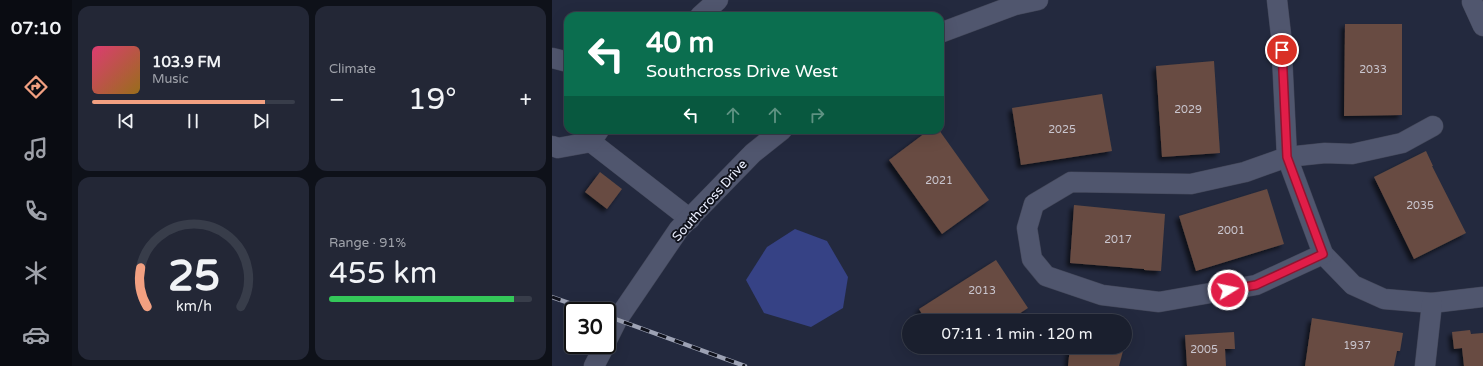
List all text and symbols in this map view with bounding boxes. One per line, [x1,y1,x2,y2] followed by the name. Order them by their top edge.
[11,17,61,39] text: 07:10
[646,26,714,60] text: 40 m
[580,28,632,80] icon: left
[1265,33,1299,67] pin
[1271,39,1293,61] icon: arrive
[152,53,221,71] text: 103.9 FM
[646,60,838,82] text: Southcross Drive West
[329,61,376,77] text: Climate
[1359,63,1387,76] house number: 2033
[152,71,189,87] text: Music
[22,73,50,101] icon: directions
[408,81,457,118] text: 19°
[329,87,345,113] text: −
[520,87,532,113] text: +
[1174,103,1202,116] house number: 2029
[680,104,702,126] icon: left
[722,104,744,126] icon: ahead
[764,104,786,126] icon: ahead
[806,104,828,126] icon: right
[115,110,137,132] icon: previous
[182,110,204,132] icon: pause
[250,110,272,132] icon: next
[1048,123,1076,136] house number: 2025
[22,135,50,163] icon: music
[669,157,751,245] street label: Southcross Drive
[925,174,953,187] house number: 2021
[22,197,50,225] icon: phone
[1406,199,1434,212] house number: 2035
[1217,224,1245,237] house number: 2001
[1104,233,1132,246] house number: 2017
[329,235,406,251] text: Range · 91%
[167,251,220,301] text: 25
[329,255,437,292] text: 455 km
[22,259,50,287] icon: climate
[1207,269,1249,311] position arrow
[968,284,996,297] house number: 2013
[176,297,211,314] text: km/h
[564,302,616,354] speed limit sign: 30
[22,321,50,349] icon: car
[942,325,1092,343] text: 07:11 · 1 min · 120 m
[1343,339,1371,352] house number: 1937
[1190,343,1218,356] house number: 2005

